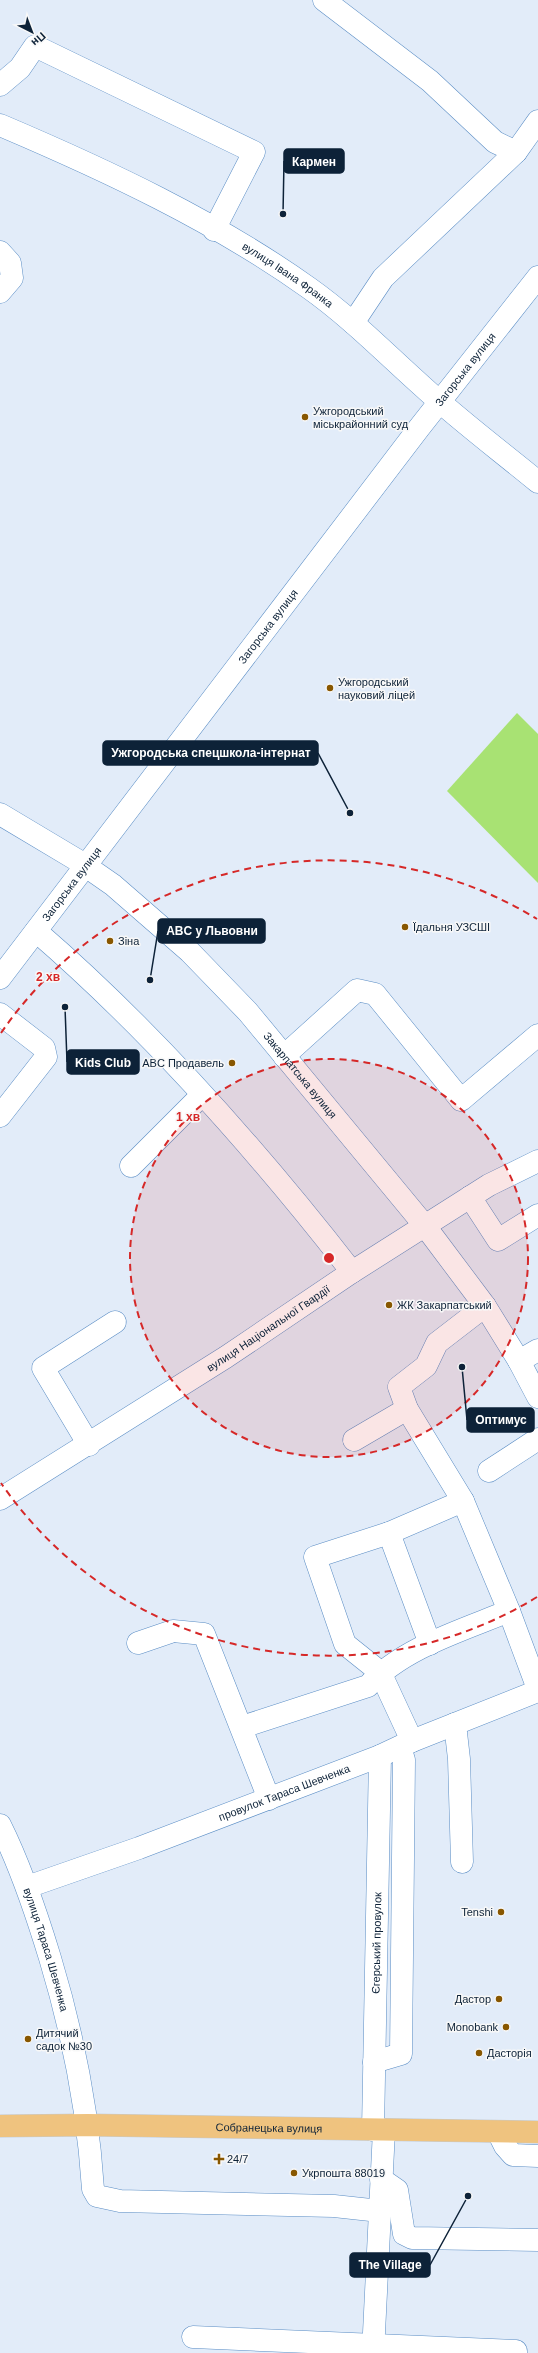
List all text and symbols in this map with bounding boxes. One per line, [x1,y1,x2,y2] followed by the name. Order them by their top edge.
[12,12,52,52] north arrow
[29,30,48,49] text: Пн
[284,149,344,173] callout: Кармен
[292,155,336,169] text: Кармен
[240,240,336,310] street label: вулиця Івана Франка
[433,330,498,408] street label: Загорська вулиця
[313,405,409,430] place label: Ужгородський міськрайонний суд
[300,412,310,422] marker: Ужгородський міськрайонний суд
[236,587,300,666] street label: Загорська вулиця
[338,676,415,701] place label: Ужгородський науковий ліцей
[325,683,335,693] marker: Ужгородський науковий ліцей
[103,741,318,765] callout: Ужгородська спецшкола-інтернат
[111,746,311,760] text: Ужгородська спецшкола-інтернат
[39,845,104,924] street label: Загорська вулиця
[158,919,265,943] callout: ABC у Львовни
[413,921,490,933] place label: Їдальня УЗСШІ
[400,922,410,932] marker: Їдальня УЗСШІ
[166,924,258,938] text: ABC у Львовни
[118,935,140,947] place label: Зіна
[105,936,115,946] marker: Зіна
[36,970,60,984] text: 2 хв
[261,1030,339,1121] street label: Закарпатська вулиця
[67,1050,139,1074] callout: Kids Club
[75,1056,131,1070] text: Kids Club
[142,1057,224,1069] place label: ABC Продавель
[227,1058,237,1068] marker: ABC Продавель
[176,1110,200,1124] text: 1 хв
[322,1251,336,1265] centre of rings
[204,1283,332,1374] street label: вулиця Національної Гвардії
[397,1299,492,1311] place label: ЖК Закарпатський
[384,1300,394,1310] marker: ЖК Закарпатський
[467,1408,534,1432] callout: Оптимус
[475,1413,527,1427] text: Оптимус
[217,1762,352,1823] street label: провулок Тараса Шевченка
[21,1886,71,2013] street label: вулиця Тараса Шевченка
[370,1892,383,1994] street label: Єгерський провулок
[461,1906,493,1918] place label: Tenshi
[496,1907,506,1917] marker: Tenshi
[455,1993,491,2005] place label: Дастор
[494,1994,504,2004] marker: Дастор
[447,2021,498,2033] place label: Monobank
[501,2022,511,2032] marker: Monobank
[36,2027,92,2052] place label: Дитячий садок №30
[23,2034,33,2044] marker: Дитячий садок №30
[487,2047,532,2059] place label: Дасторія
[474,2048,484,2058] marker: Дасторія
[215,2121,323,2135] street label: Собранецька вулиця
[227,2153,248,2165] place label: 24/7
[214,2154,224,2164] marker: 24/7
[302,2167,385,2179] place label: Укрпошта 88019
[289,2168,299,2178] marker: Укрпошта 88019
[350,2253,430,2277] callout: The Village
[358,2258,422,2272] text: The Village

